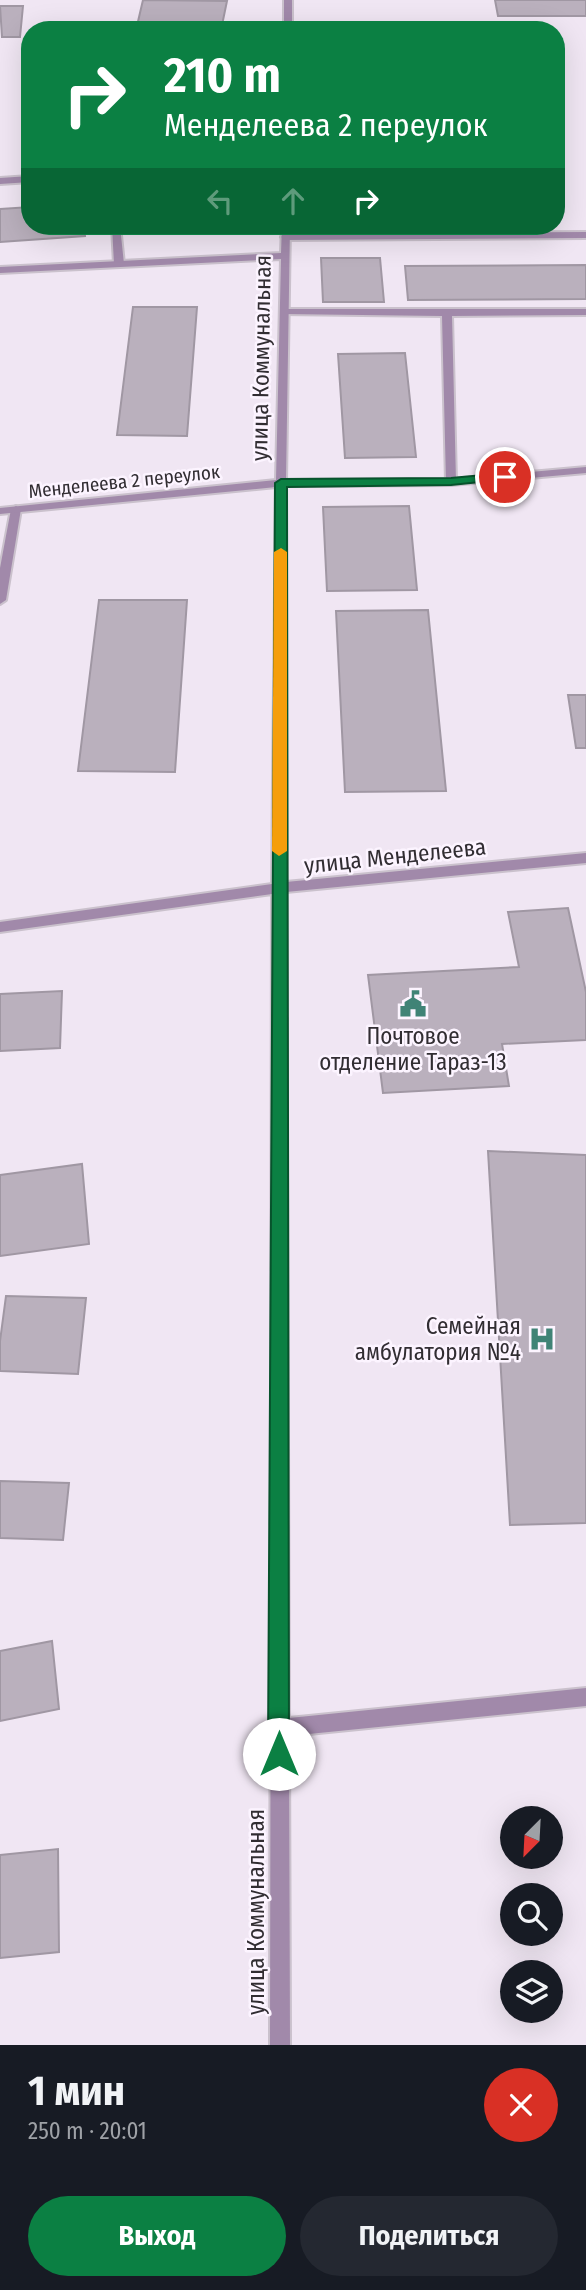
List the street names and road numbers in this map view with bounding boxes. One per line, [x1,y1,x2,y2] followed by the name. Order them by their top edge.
[245,255,277,461] street label: улица Коммунальная
[27,460,221,503] street label: Менделеева 2 переулок
[303,833,487,879] street label: улица Менделеева
[242,1809,270,2015] street label: улица Коммунальная

